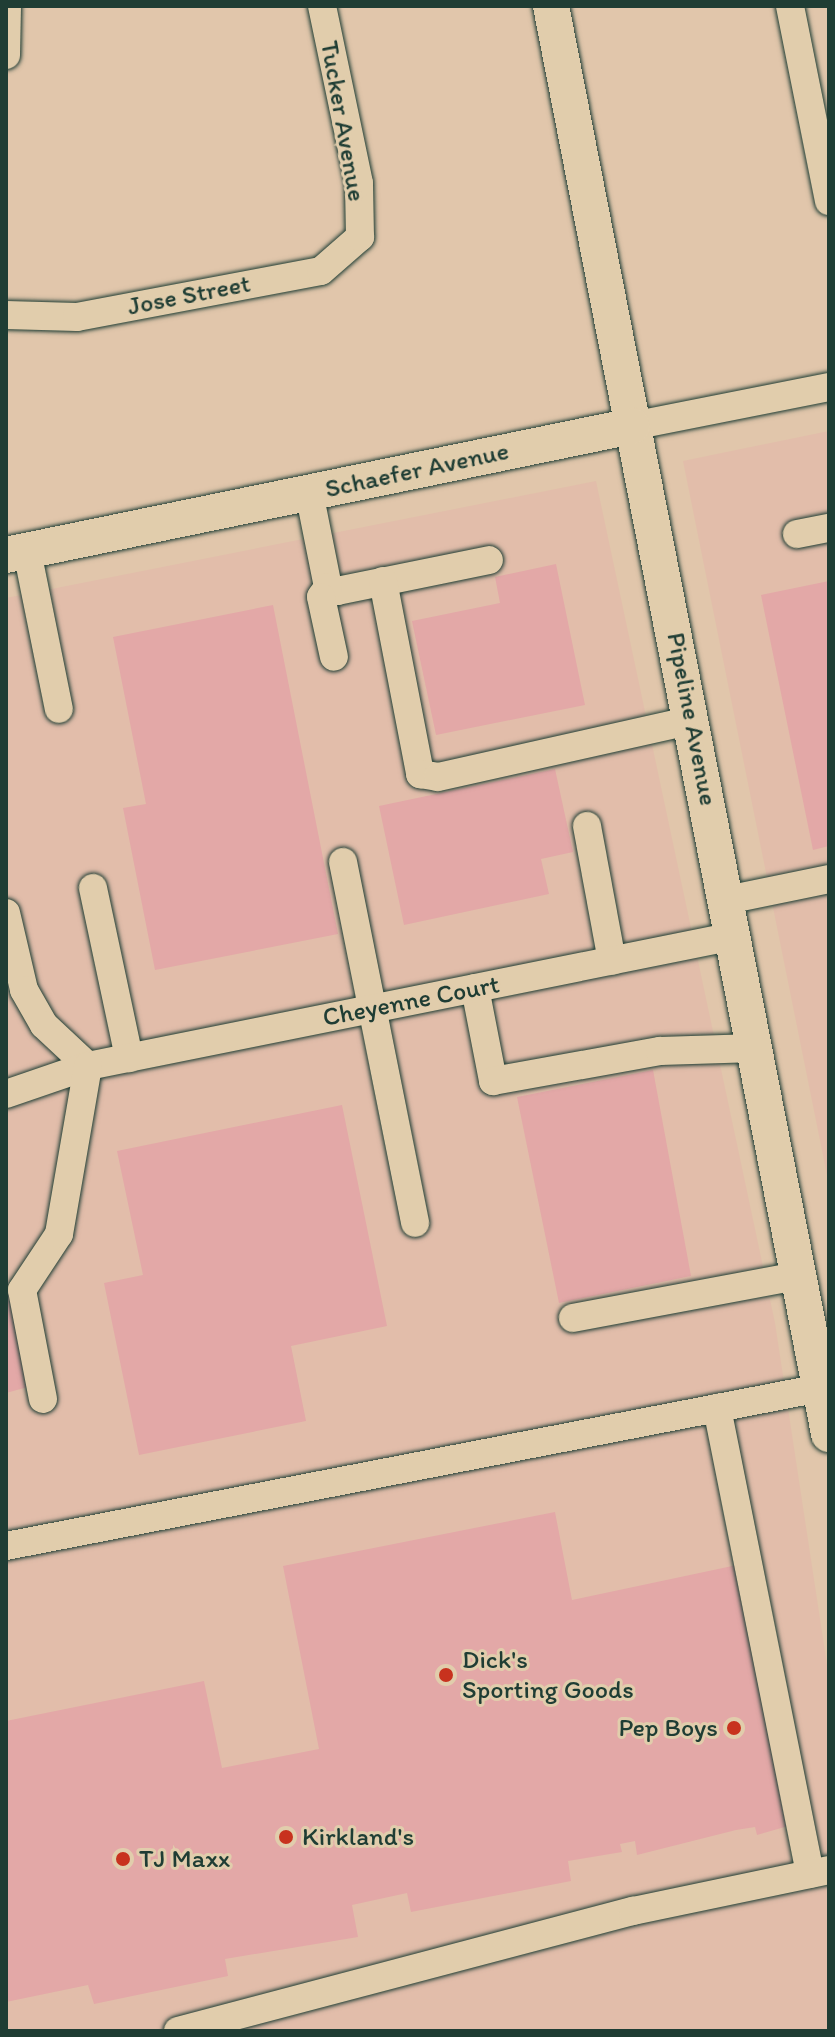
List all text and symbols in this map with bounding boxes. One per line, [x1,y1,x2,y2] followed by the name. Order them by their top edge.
[314,38,372,204] street label: Tucker Avenue
[125,268,253,322] street label: Jose Street
[323,435,511,505] street label: Schaefer Avenue
[660,630,724,808] street label: Pipeline Avenue
[320,969,502,1033] street label: Cheyenne Court
[462,1644,634,1706] place label: Dick's Sporting Goods
[437,1666,455,1684] marker: Dick's Sporting Goods
[618,1712,718,1744] place label: Pep Boys
[725,1719,743,1737] marker: Pep Boys
[302,1821,414,1853] place label: Kirkland's
[277,1828,295,1846] marker: Kirkland's
[139,1843,231,1875] place label: TJ Maxx
[114,1850,132,1868] marker: TJ Maxx

